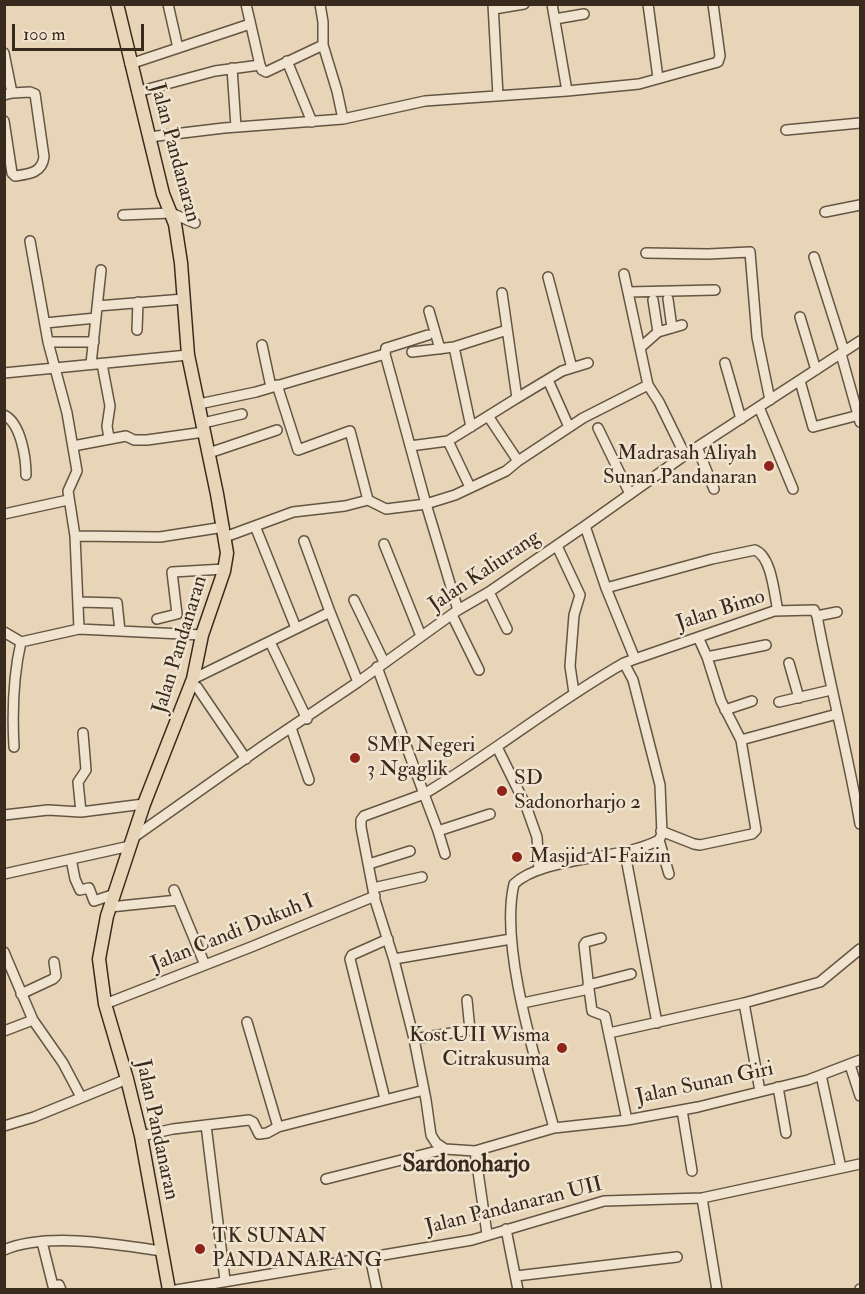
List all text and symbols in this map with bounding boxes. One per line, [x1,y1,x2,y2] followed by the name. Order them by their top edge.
[15,12,147,50] scale bar
[23,23,66,46] text: 100 m
[143,81,205,225] street label: Jalan Pandanaran
[603,441,757,491] place label: Madrasah Aliyah Sunan Pandanaran
[762,459,776,473] marker: Madrasah Aliyah Sunan Pandanaran
[425,526,545,618] street label: Jalan Kaliurang
[148,573,214,717] street label: Jalan Pandanaran
[674,585,768,637] street label: Jalan Bimo
[367,733,475,783] place label: SMP Negeri 3 Ngaglik
[348,751,362,765] marker: SMP Negeri 3 Ngaglik
[514,766,641,816] place label: SD Sadonorharjo 2
[495,784,509,798] marker: SD Sadonorharjo 2
[529,844,671,870] place label: Masjid Al-Faizin
[510,850,524,864] marker: Masjid Al-Faizin
[148,890,318,978] street label: Jalan Candi Dukuh I
[409,1023,550,1073] place label: Kost UII Wisma Citrakusuma
[555,1041,569,1055] marker: Kost UII Wisma Citrakusuma
[634,1057,776,1111] street label: Jalan Sunan Giri
[129,1058,183,1202] street label: Jalan Pandanaran
[402,1152,530,1180] district label: Sardonoharjo
[423,1173,605,1241] street label: Jalan Pandanaran UII
[212,1224,382,1274] place label: TK SUNAN PANDANARANG
[193,1242,207,1256] marker: TK SUNAN PANDANARANG

